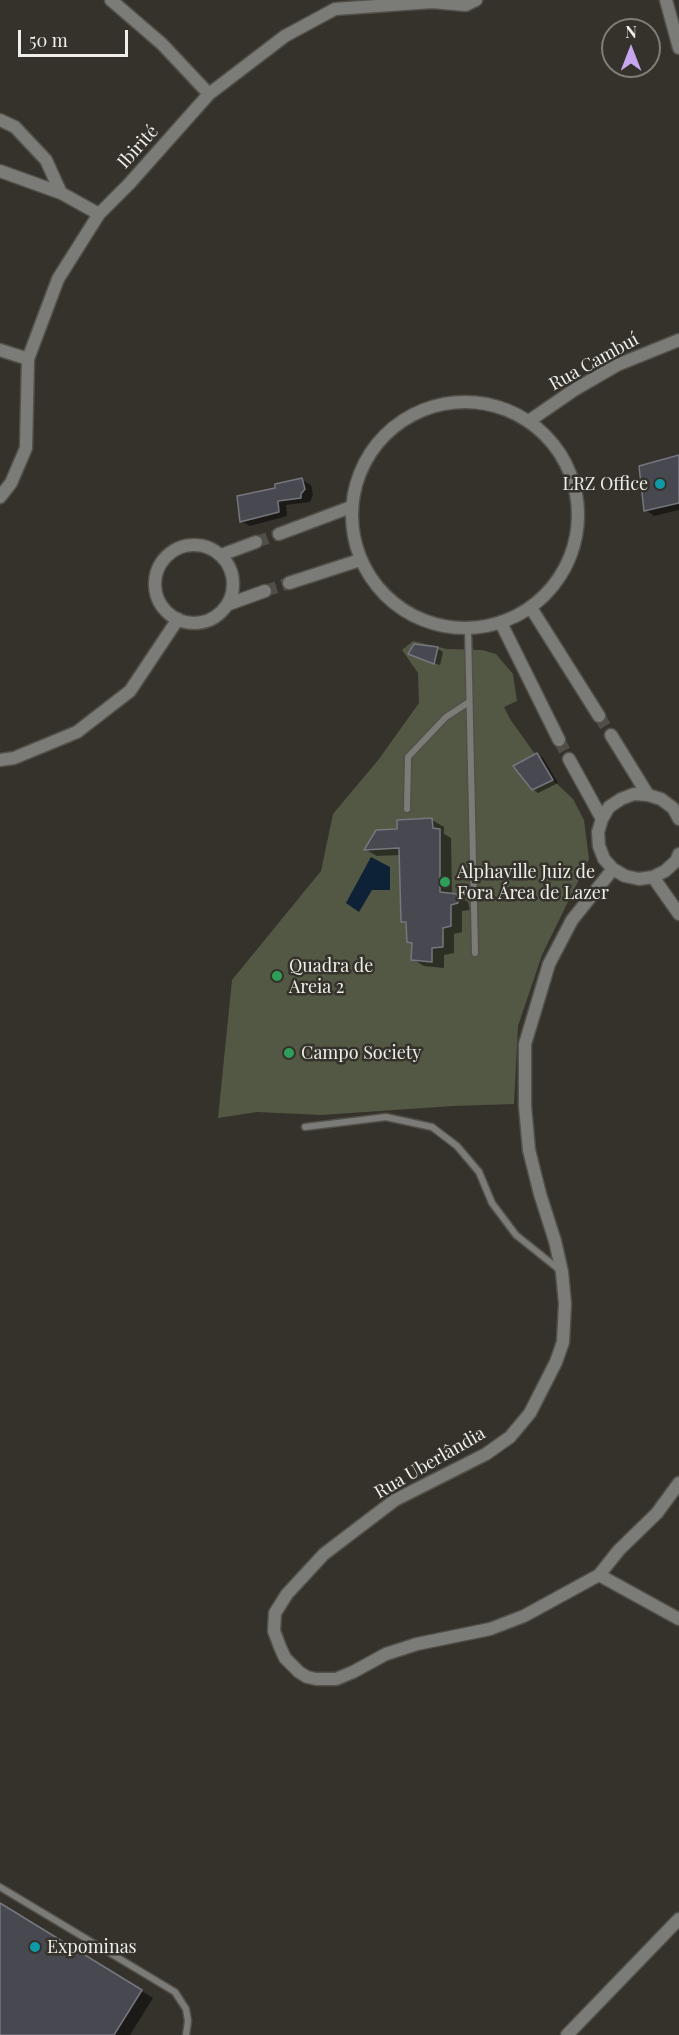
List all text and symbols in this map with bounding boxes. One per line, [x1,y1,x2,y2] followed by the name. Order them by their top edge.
[21,18,130,56] scale bar
[601,18,661,78] north arrow
[625,21,637,42] text: N
[29,28,68,52] text: 50 m
[113,121,163,173] street label: Ibirité
[546,329,642,395] street label: Rua Cambuí
[563,473,648,495] place label: LRZ Office
[653,477,667,491] marker: LRZ Office
[457,861,609,904] place label: Alphaville Juiz de Fora Área de Lazer
[438,875,452,889] marker: Alphaville Juiz de Fora Área de Lazer
[289,955,373,998] place label: Quadra de Areia 2
[270,969,284,983] marker: Quadra de Areia 2
[301,1042,421,1064] place label: Campo Society
[282,1046,296,1060] marker: Campo Society
[371,1423,489,1503] street label: Rua Uberlândia
[47,1936,137,1958] place label: Expominas
[28,1940,42,1954] marker: Expominas

